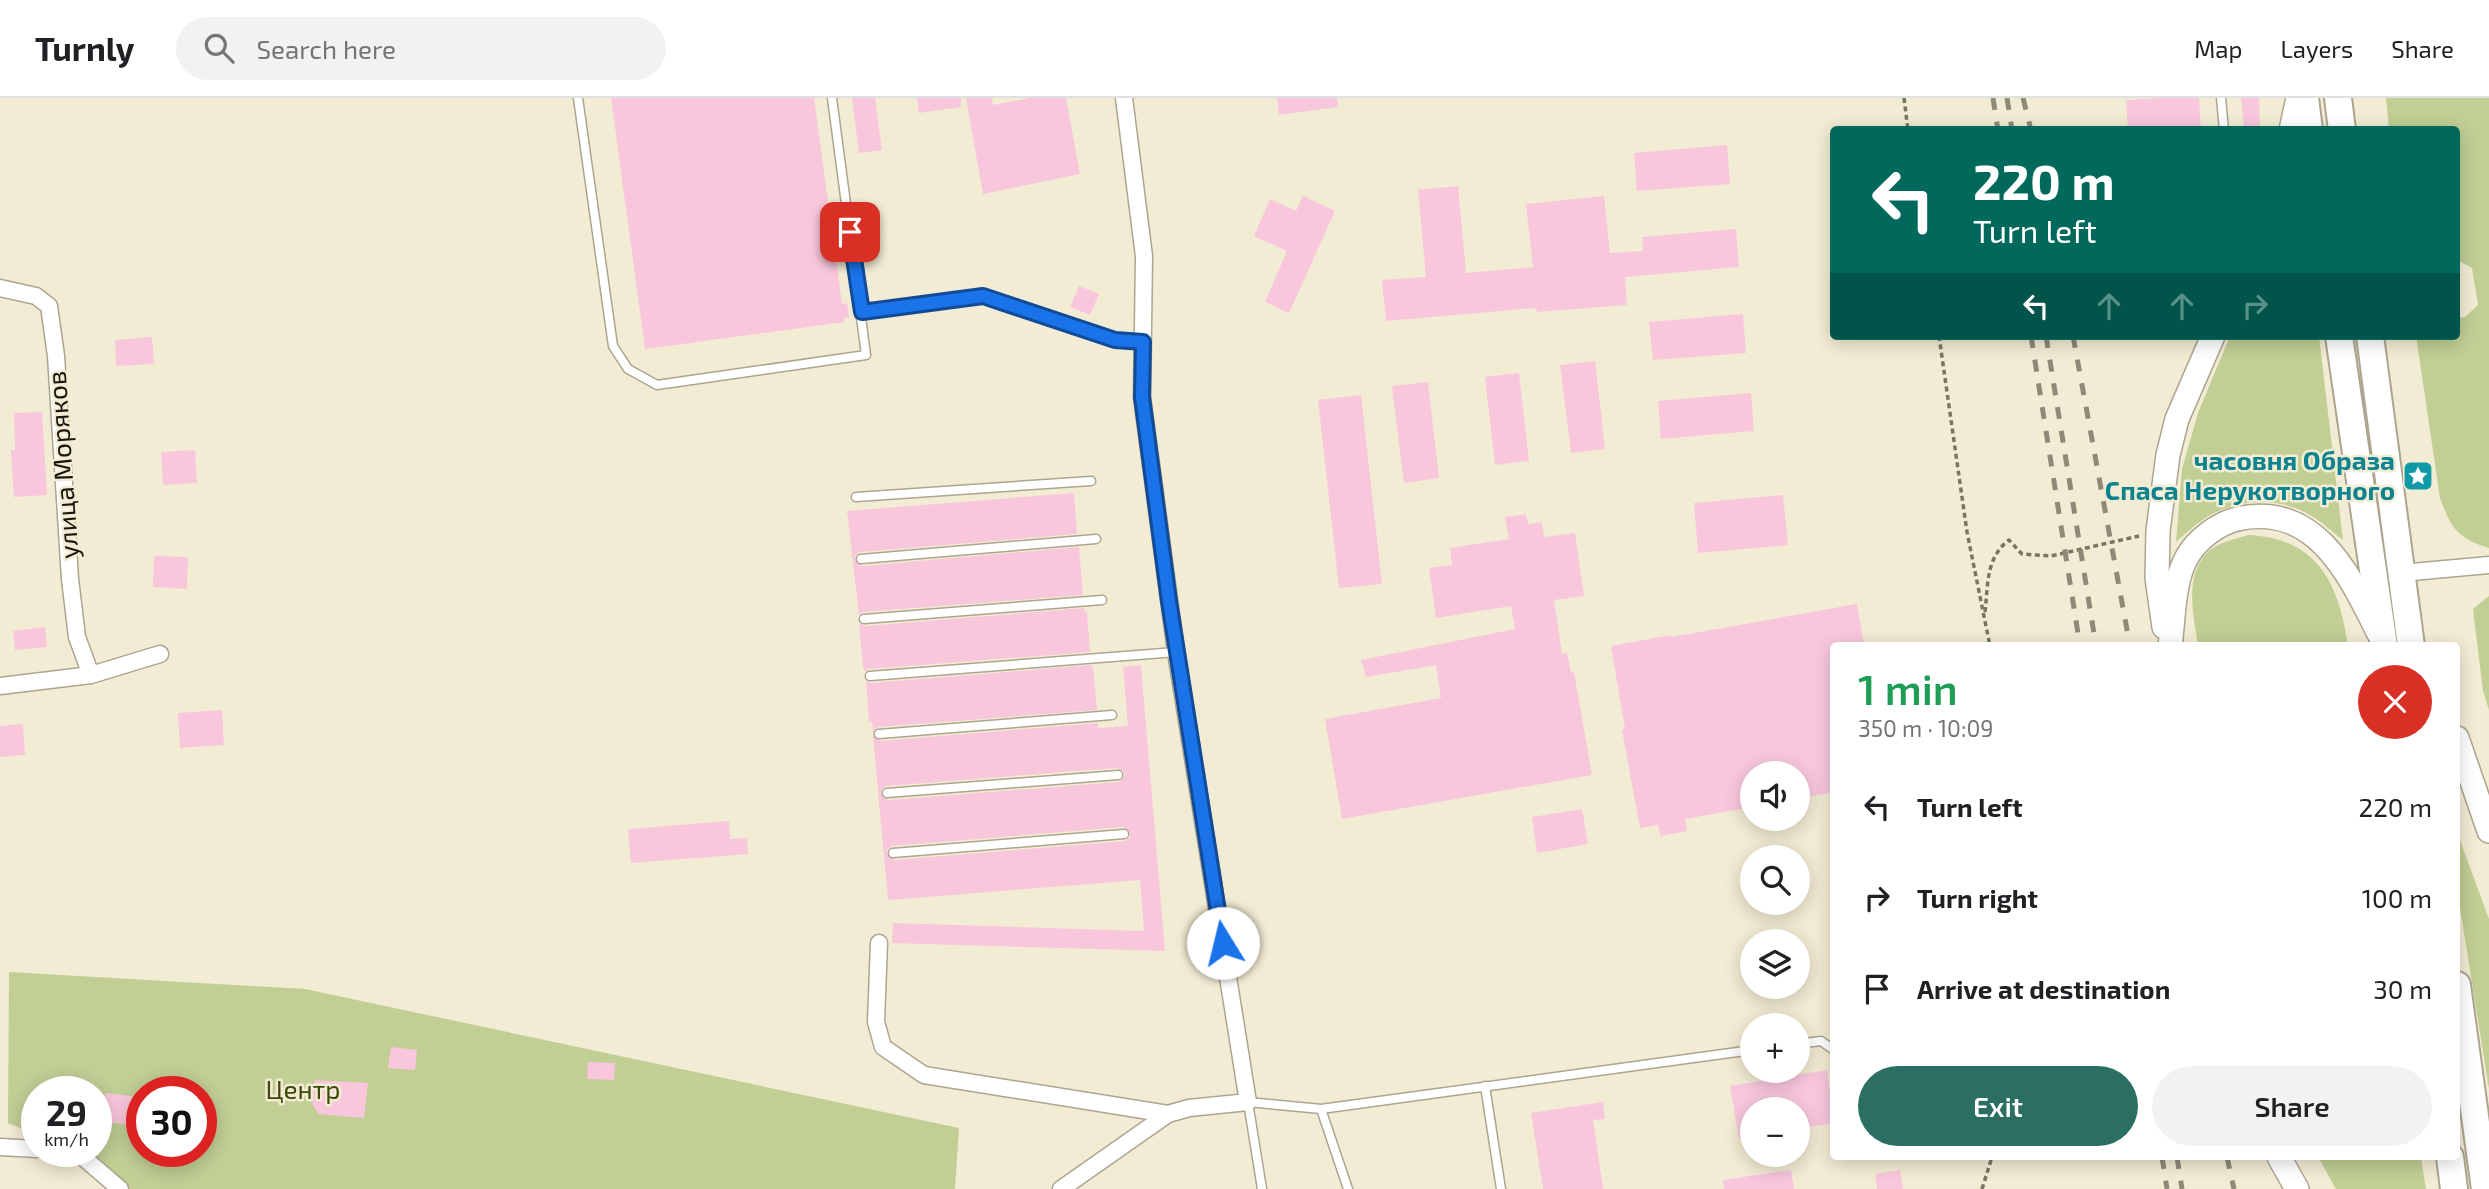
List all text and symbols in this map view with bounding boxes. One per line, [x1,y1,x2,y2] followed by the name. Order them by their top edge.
[176,17,666,80] search box
[35,28,134,68] text: Turnly
[200,29,238,67] icon: search
[256,33,396,64] text: Search here
[2194,34,2242,63] text: Map
[2280,34,2353,63] text: Layers
[2391,34,2454,63] text: Share
[1973,151,2115,210] text: 220 m
[1858,154,1949,245] icon: left
[820,202,880,262] pin
[1973,211,2097,249] text: Turn left
[831,213,869,251] icon: arrive
[2017,287,2055,325] icon: left
[2090,287,2128,325] icon: ahead
[2163,287,2201,325] icon: ahead
[2236,287,2274,325] icon: right
[39,370,85,560] street label: улица Моряков
[2105,444,2395,505] place label: часовня Образа Спаса Нерукотворного
[2401,459,2435,493] place icon: часовня Образа Спаса Нерукотворного
[1858,663,1958,713] text: 1 min
[2358,665,2432,739] button: close
[1858,714,1993,742] text: 350 m · 10:09
[1740,761,1810,1167] map controls
[1740,761,1810,831] button: sound
[1858,788,1896,826] icon: left
[1917,791,2023,822] text: Turn left
[2359,791,2432,822] text: 220 m
[1740,845,1810,915] button: search
[1858,879,1896,917] icon: right
[1917,882,2038,913] text: Turn right
[2362,882,2432,913] text: 100 m
[1186,906,1260,980] position arrow
[1740,929,1810,999] button: layers
[1858,970,1896,1008] icon: arrive
[1917,973,2170,1004] text: Arrive at destination
[2373,973,2432,1004] text: 30 m
[1740,1013,1810,1083] button: +
[1858,1066,2138,1146] button: Exit
[2152,1066,2432,1146] button: Share
[265,1073,341,1104] park label: Центр
[126,1076,217,1167] speed limit sign: 30
[46,1091,87,1133] text: 29
[1740,1097,1810,1167] button: −
[44,1128,89,1150] text: km/h

